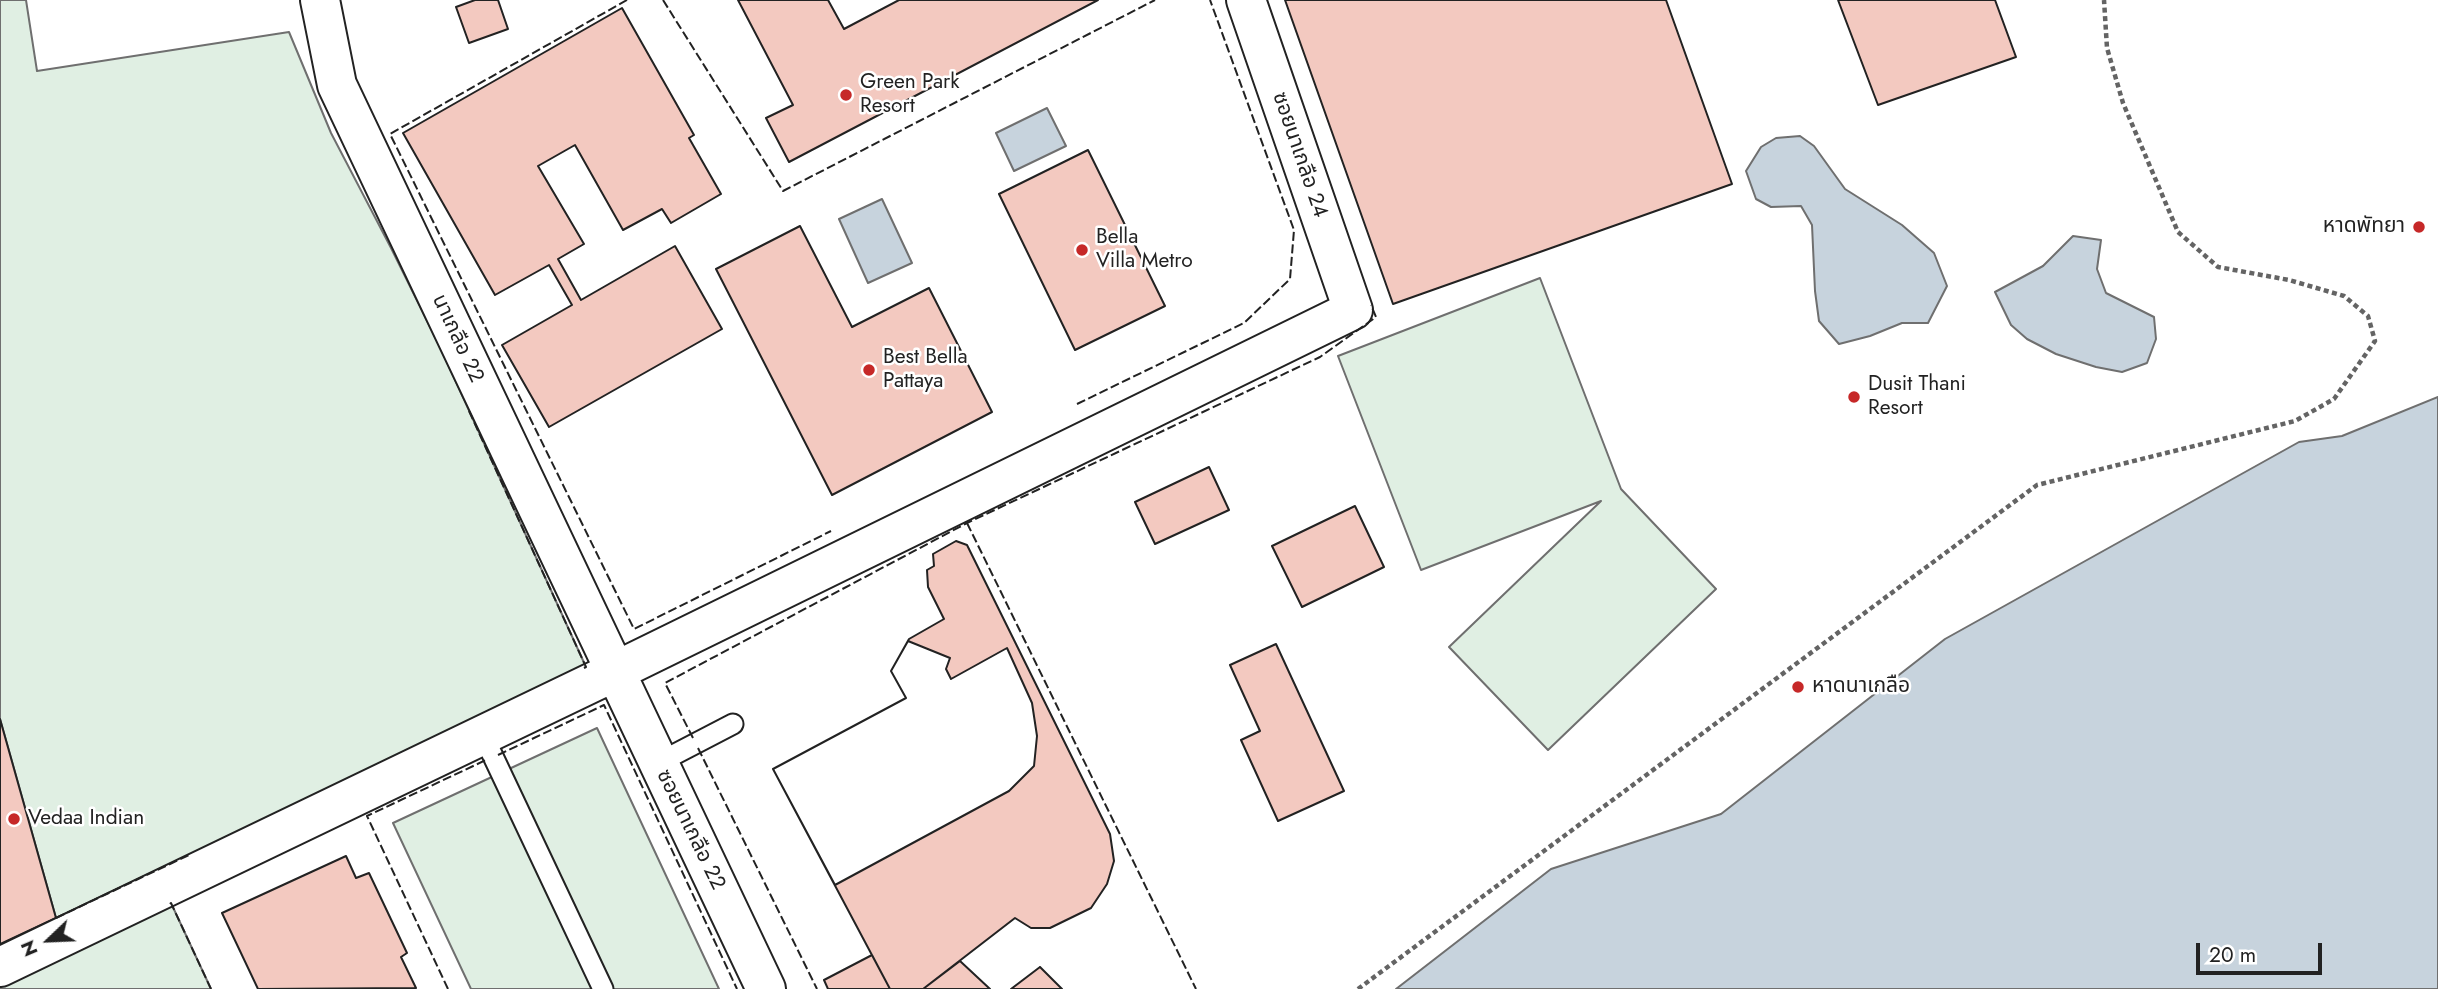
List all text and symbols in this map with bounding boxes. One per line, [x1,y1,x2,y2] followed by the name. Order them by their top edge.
[860,70,960,120] place label: Green Park Resort
[838,87,854,103] marker: Green Park Resort
[1266,89,1332,221] street label: ซอยนาเกลือ 24
[2323,214,2405,240] place label: หาดพัทยา
[2411,219,2427,235] marker: หาดพัทยา
[1096,225,1193,275] place label: Bella Villa Metro
[1074,242,1090,258] marker: Bella Villa Metro
[426,291,488,387] street label: นาเกลือ 22
[883,345,968,395] place label: Best Bella Pattaya
[861,362,877,378] marker: Best Bella Pattaya
[1868,372,1966,422] place label: Dusit Thani Resort
[1846,389,1862,405] marker: Dusit Thani Resort
[1812,674,1910,700] place label: หาดนาเกลือ
[1790,679,1806,695] marker: หาดนาเกลือ
[650,766,730,894] street label: ซอยนาเกลือ 22
[28,806,144,832] place label: Vedaa Indian
[6,811,22,827] marker: Vedaa Indian
[14,905,84,975] north arrow
[2200,930,2326,974] scale bar
[14,936,45,961] text: N
[2209,940,2256,970] text: 20 m

